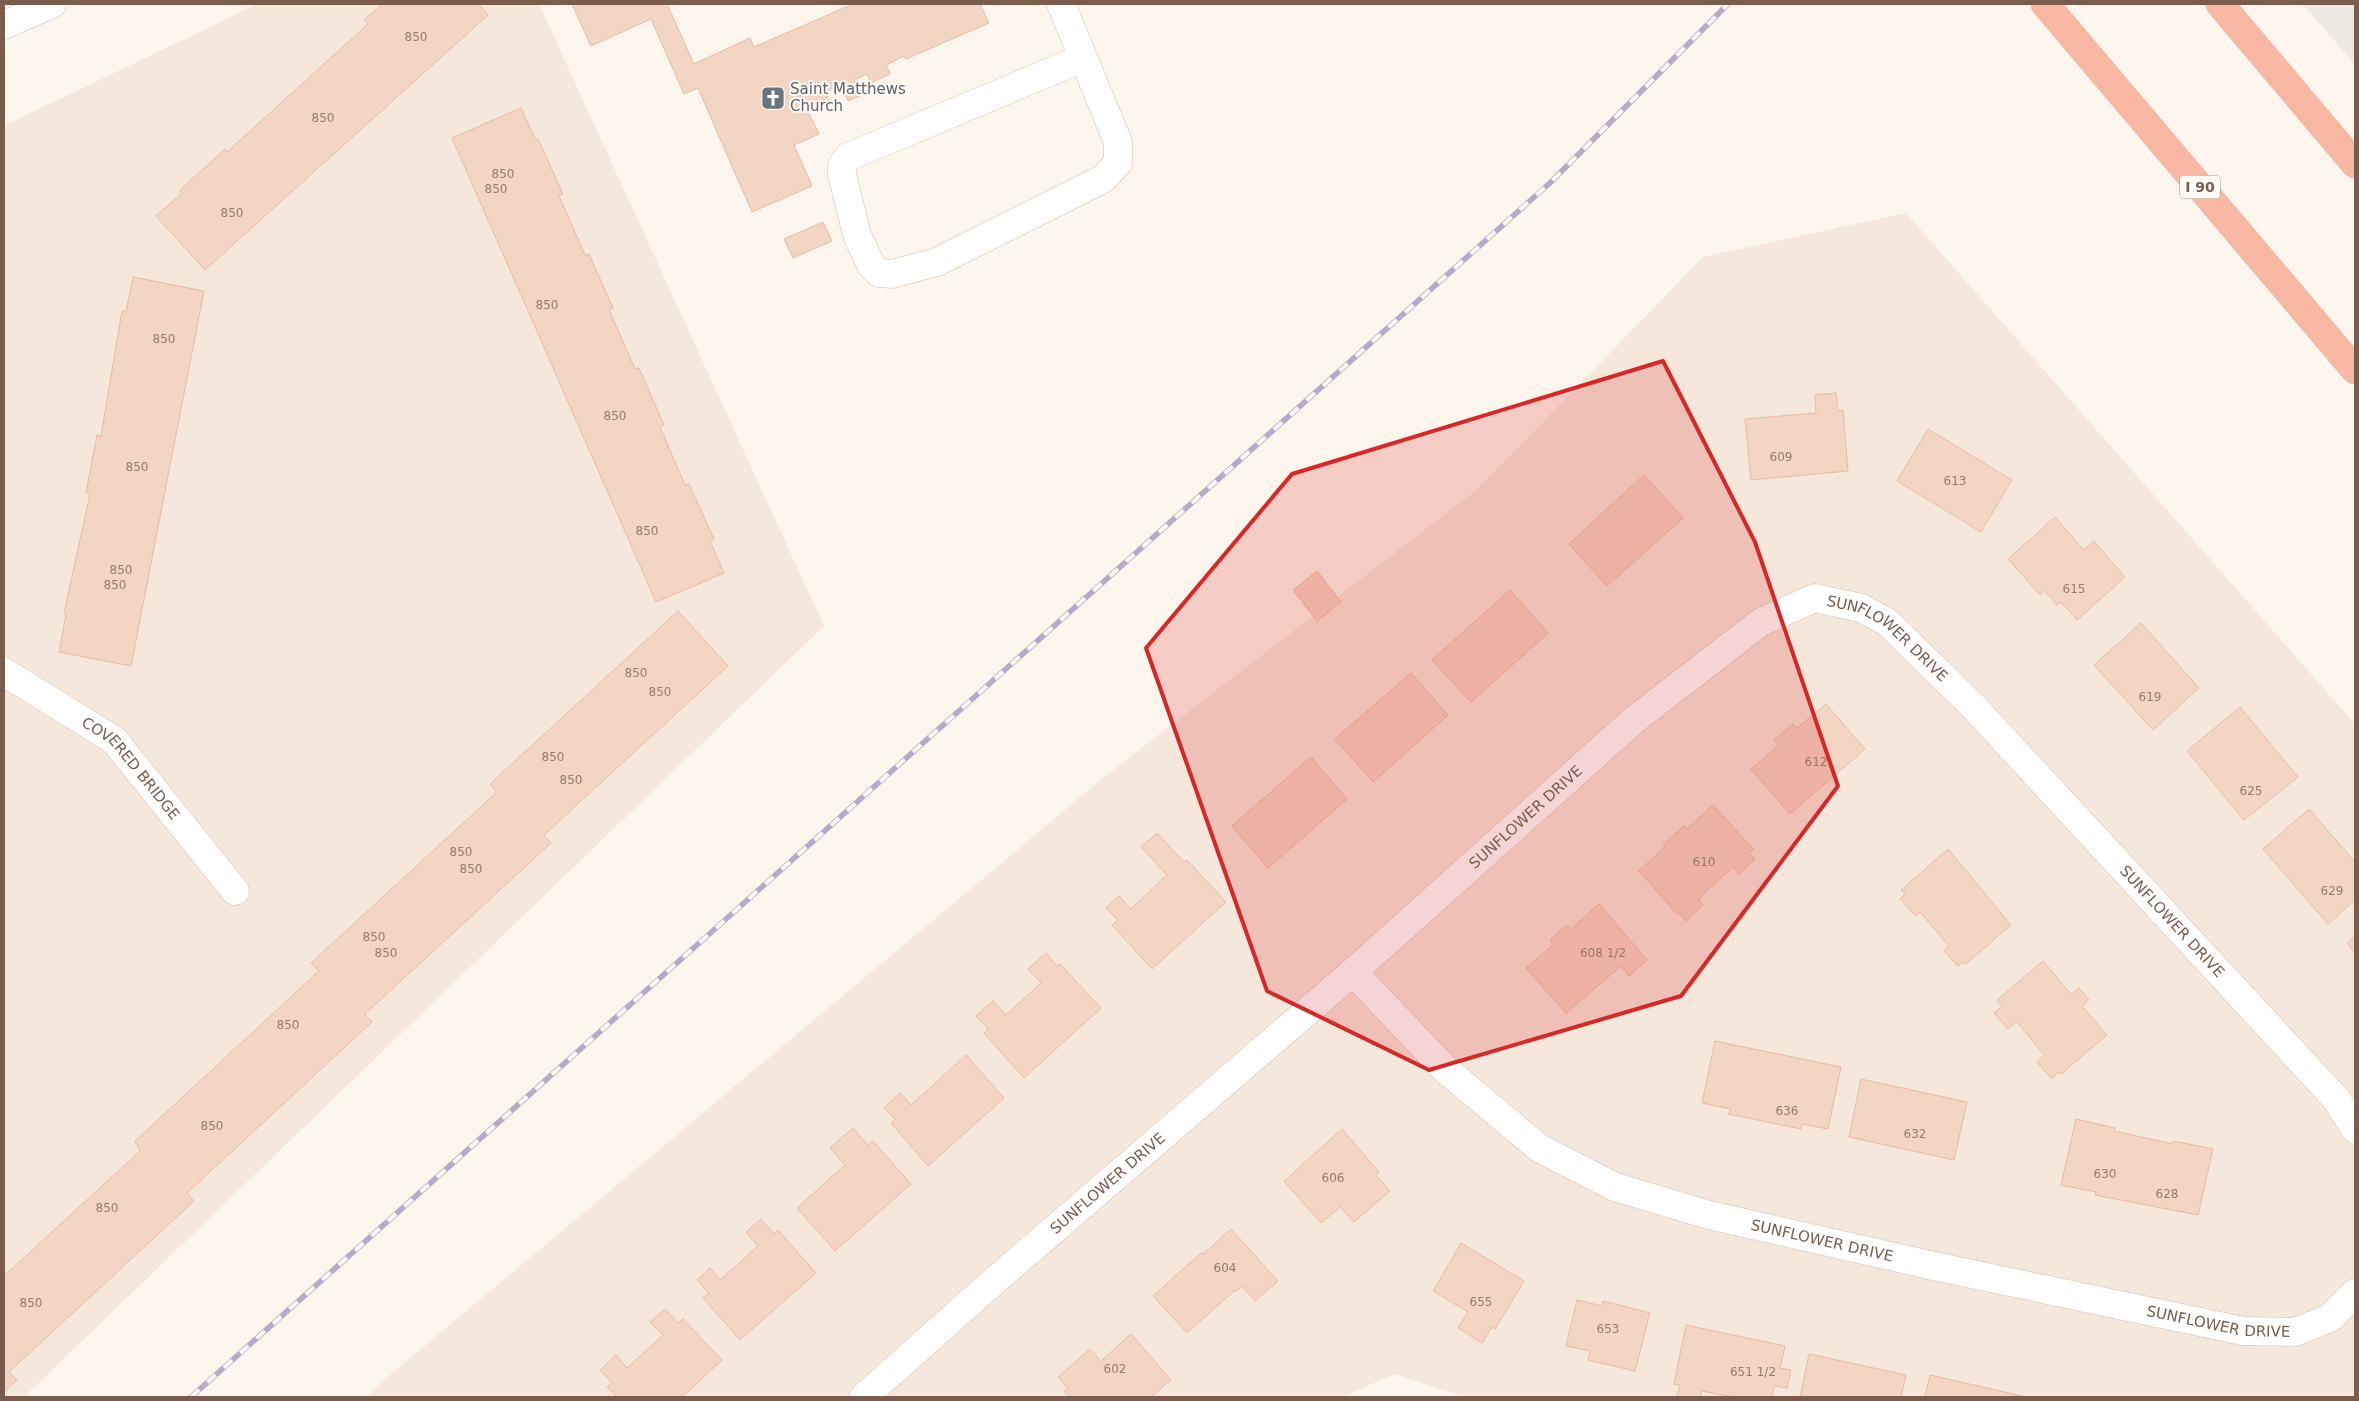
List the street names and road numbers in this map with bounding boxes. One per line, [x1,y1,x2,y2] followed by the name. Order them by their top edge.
[2180,176,2220,198] road number: I 90
[1825,592,1952,685] street label: SUNFLOWER DRIVE
[78,713,183,823] street label: COVERED BRIDGE
[1466,762,1586,872] street label: SUNFLOWER DRIVE
[2116,862,2228,981] street label: SUNFLOWER DRIVE
[1047,1129,1169,1238] street label: SUNFLOWER DRIVE
[1749,1216,1895,1266] street label: SUNFLOWER DRIVE
[2145,1302,2291,1341] street label: SUNFLOWER DRIVE

